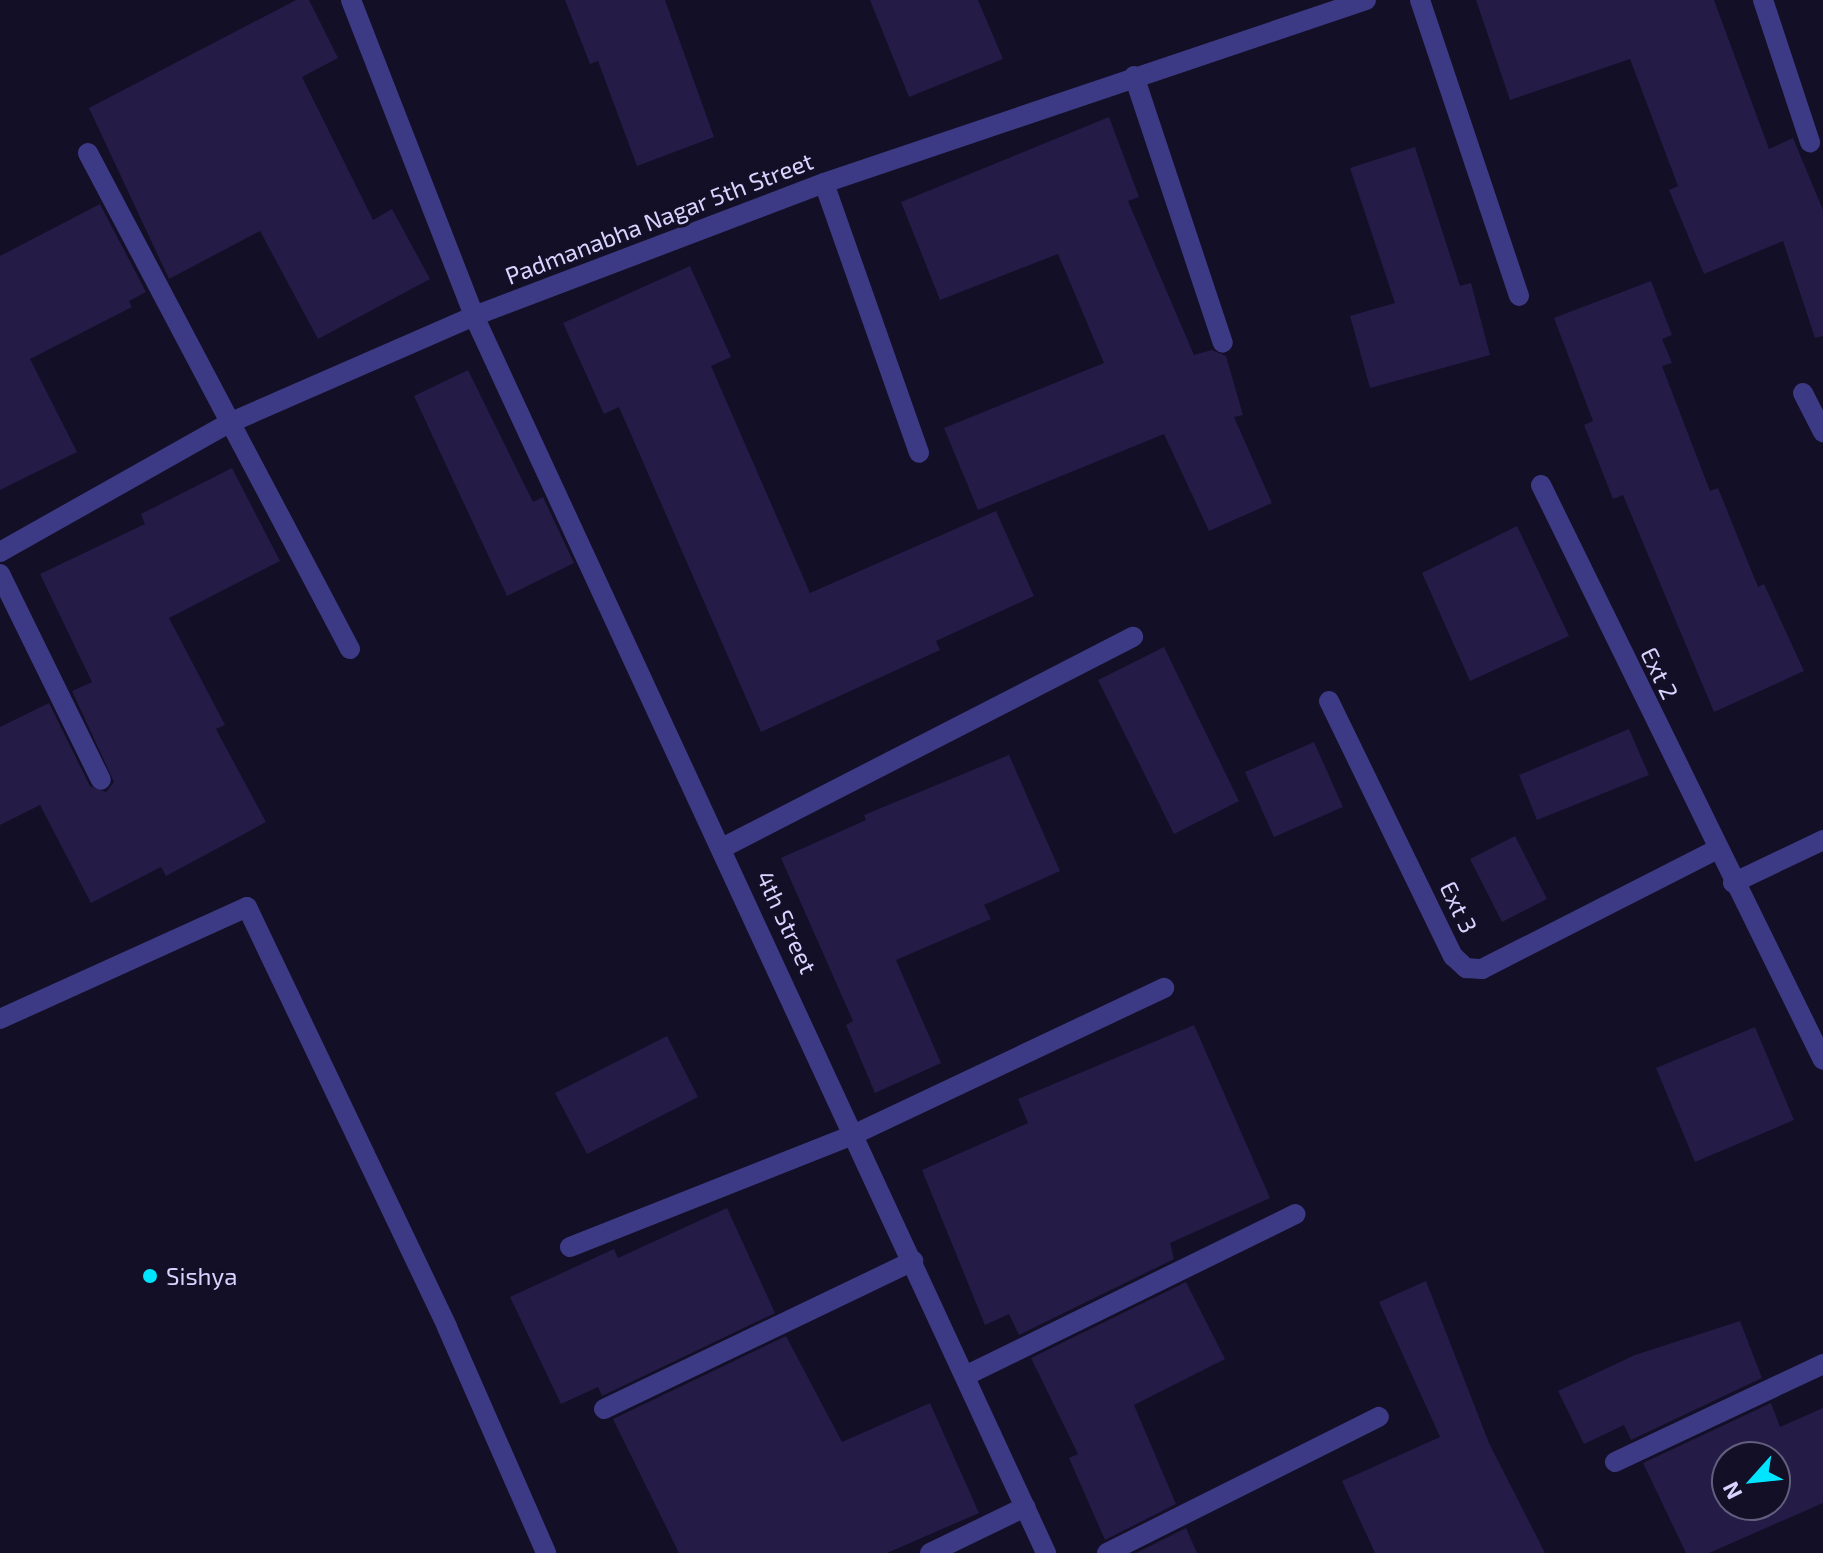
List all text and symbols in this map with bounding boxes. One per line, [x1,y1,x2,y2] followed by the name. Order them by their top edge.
[501,146,817,290] street label: Padmanabha Nagar 5th Street
[1635,642,1685,704] street label: Ext 2
[751,866,823,978] street label: 4th Street
[1434,876,1484,938] street label: Ext 3
[166,1262,237,1290] place label: Sishya
[141,1267,159,1285] marker: Sishya
[1711,1441,1791,1521] north arrow
[1716,1478,1747,1504] text: N

